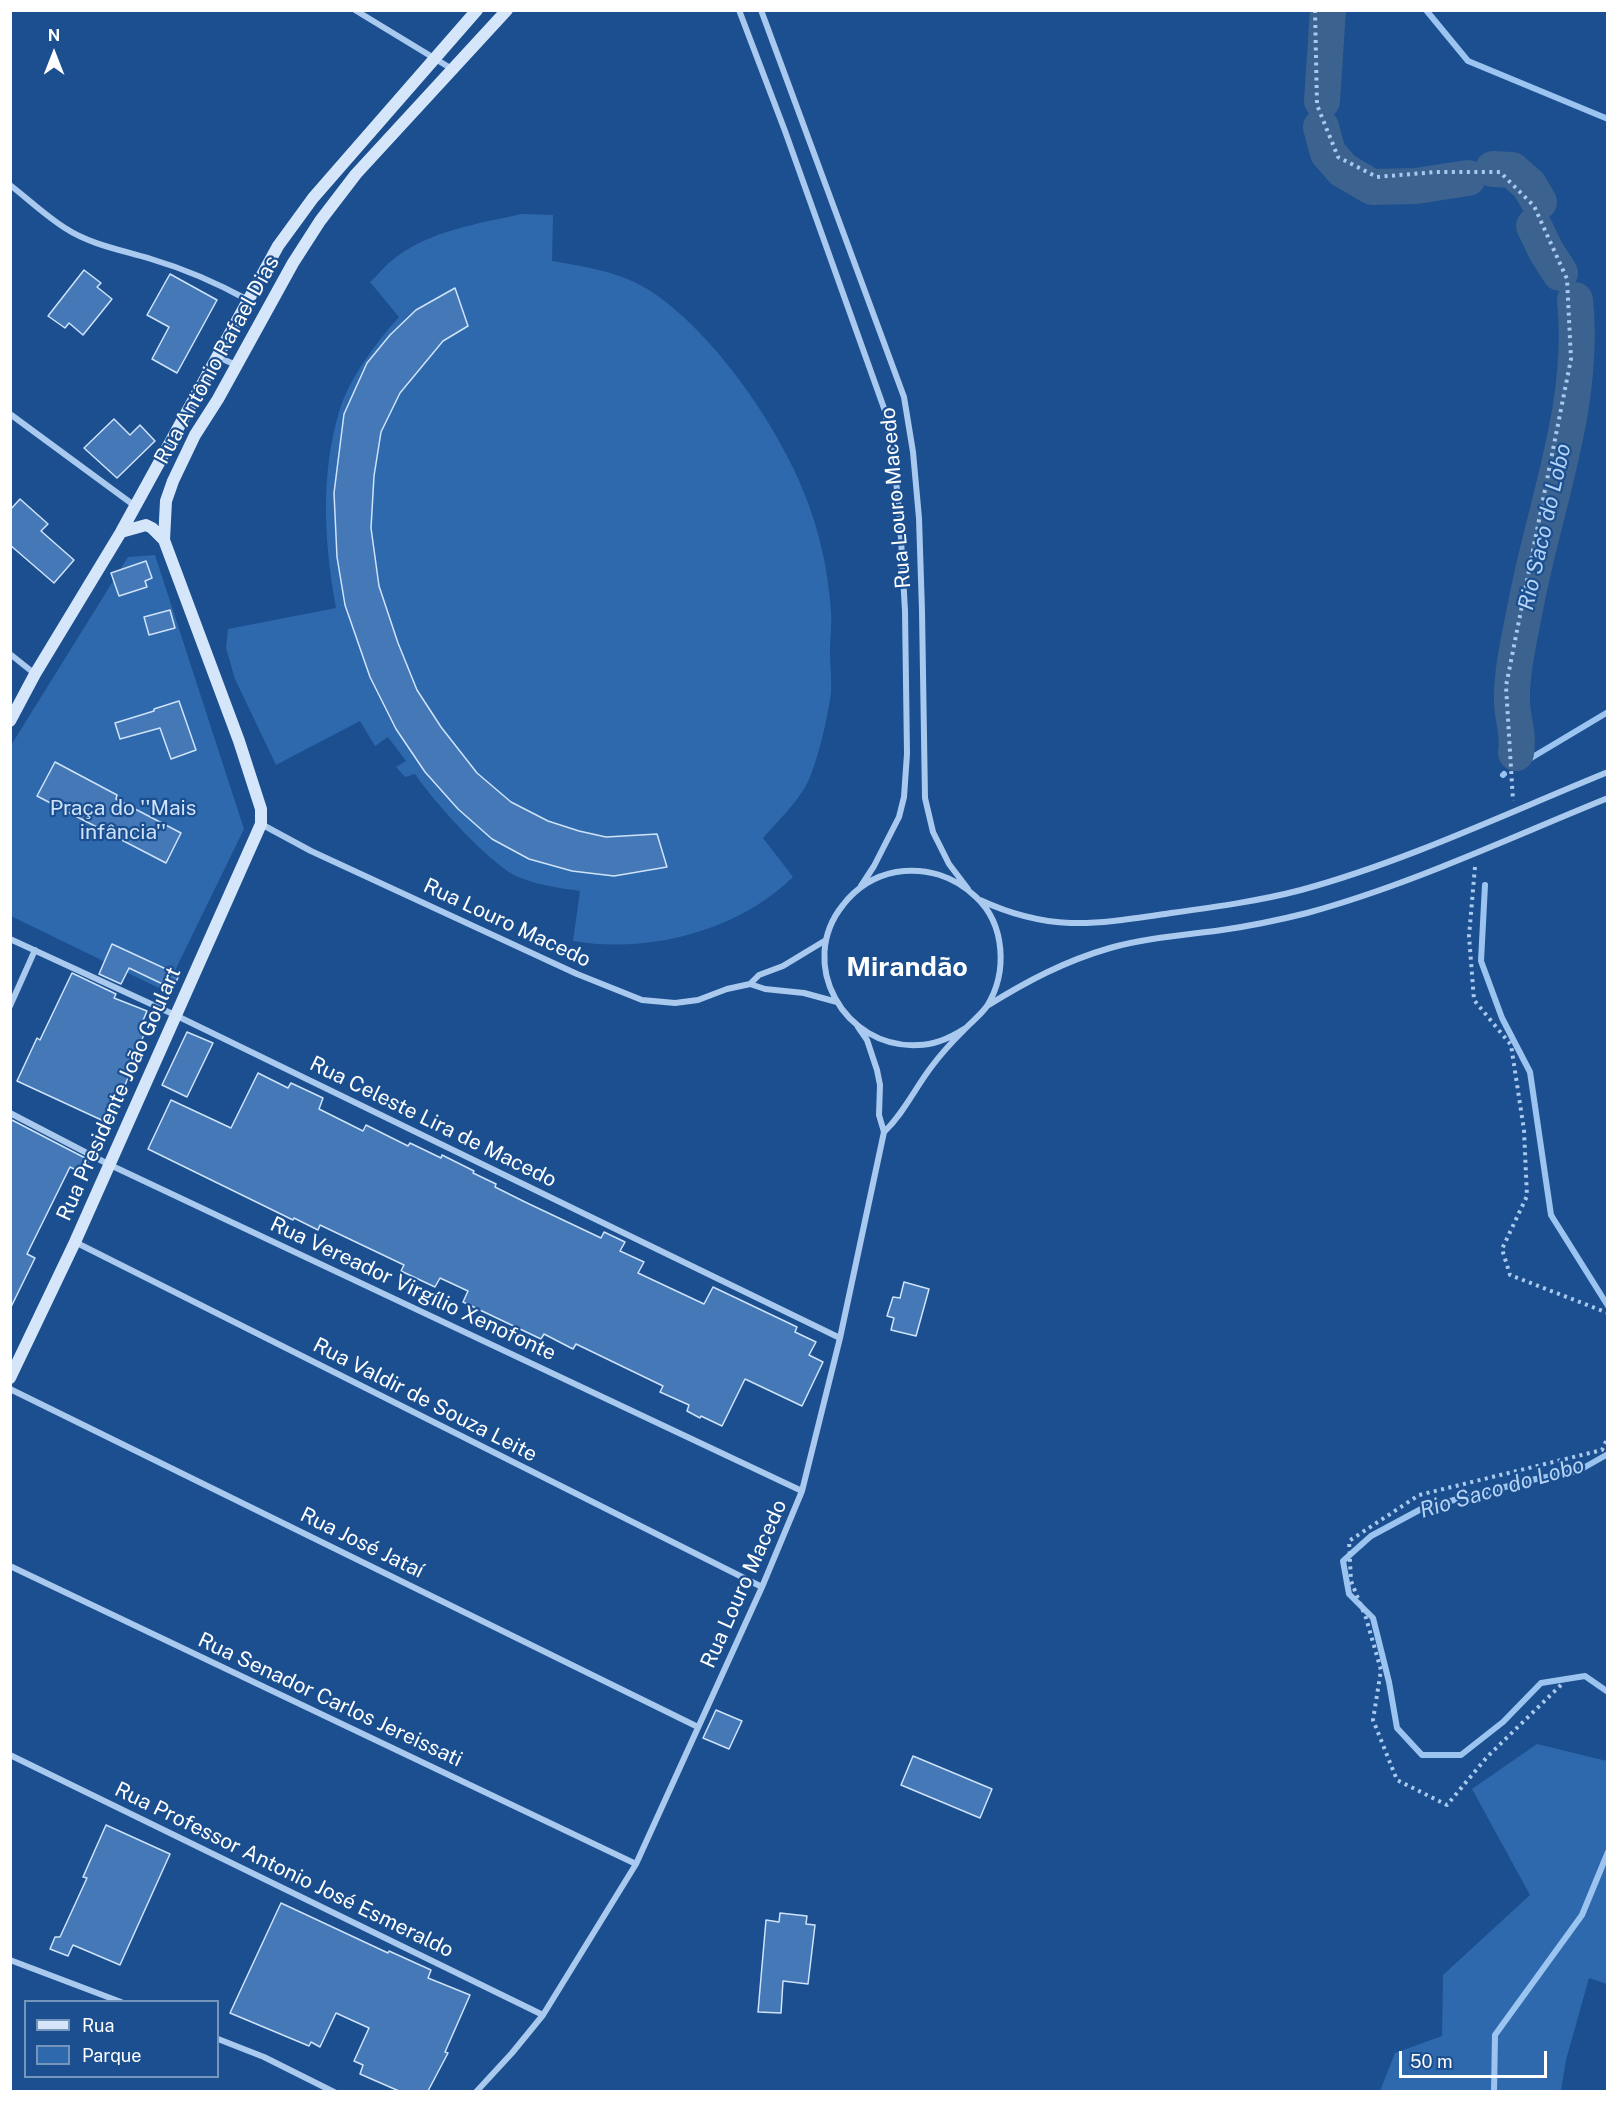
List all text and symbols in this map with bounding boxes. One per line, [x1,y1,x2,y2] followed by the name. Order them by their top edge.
[24,24,84,84] north arrow
[48,26,60,45] text: N
[149,252,285,468] street label: Rua Antônio Rafael Dias
[876,406,916,590] street label: Rua Louro Macedo
[1513,441,1577,613] water label: Rio Saco do Lobo
[50,796,196,846] park label: Praça do ''Mais infância''
[419,873,595,973] street label: Rua Louro Macedo
[846,952,968,984] district label: Mirandão
[52,963,186,1225] street label: Rua Presidente João Goulart
[305,1051,561,1193] street label: Rua Celeste Lira de Macedo
[266,1212,560,1366] street label: Rua Vereador Virgílio Xenofonte
[309,1332,541,1468] street label: Rua Valdir de Souza Leite
[1417,1452,1587,1524] water label: Rio Saco do Lobo
[696,1496,792,1672] street label: Rua Louro Macedo
[296,1502,428,1584] street label: Rua José Jataí
[194,1628,466,1772] street label: Rua Senador Carlos Jereissati
[111,1777,457,1963] street label: Rua Professor Antonio José Esmeraldo
[24,2000,219,2078] legend
[82,2015,114,2036] text: Rua
[1402,2039,1550,2077] scale bar
[82,2045,142,2066] text: Parque
[1410,2051,1453,2072] text: 50 m

